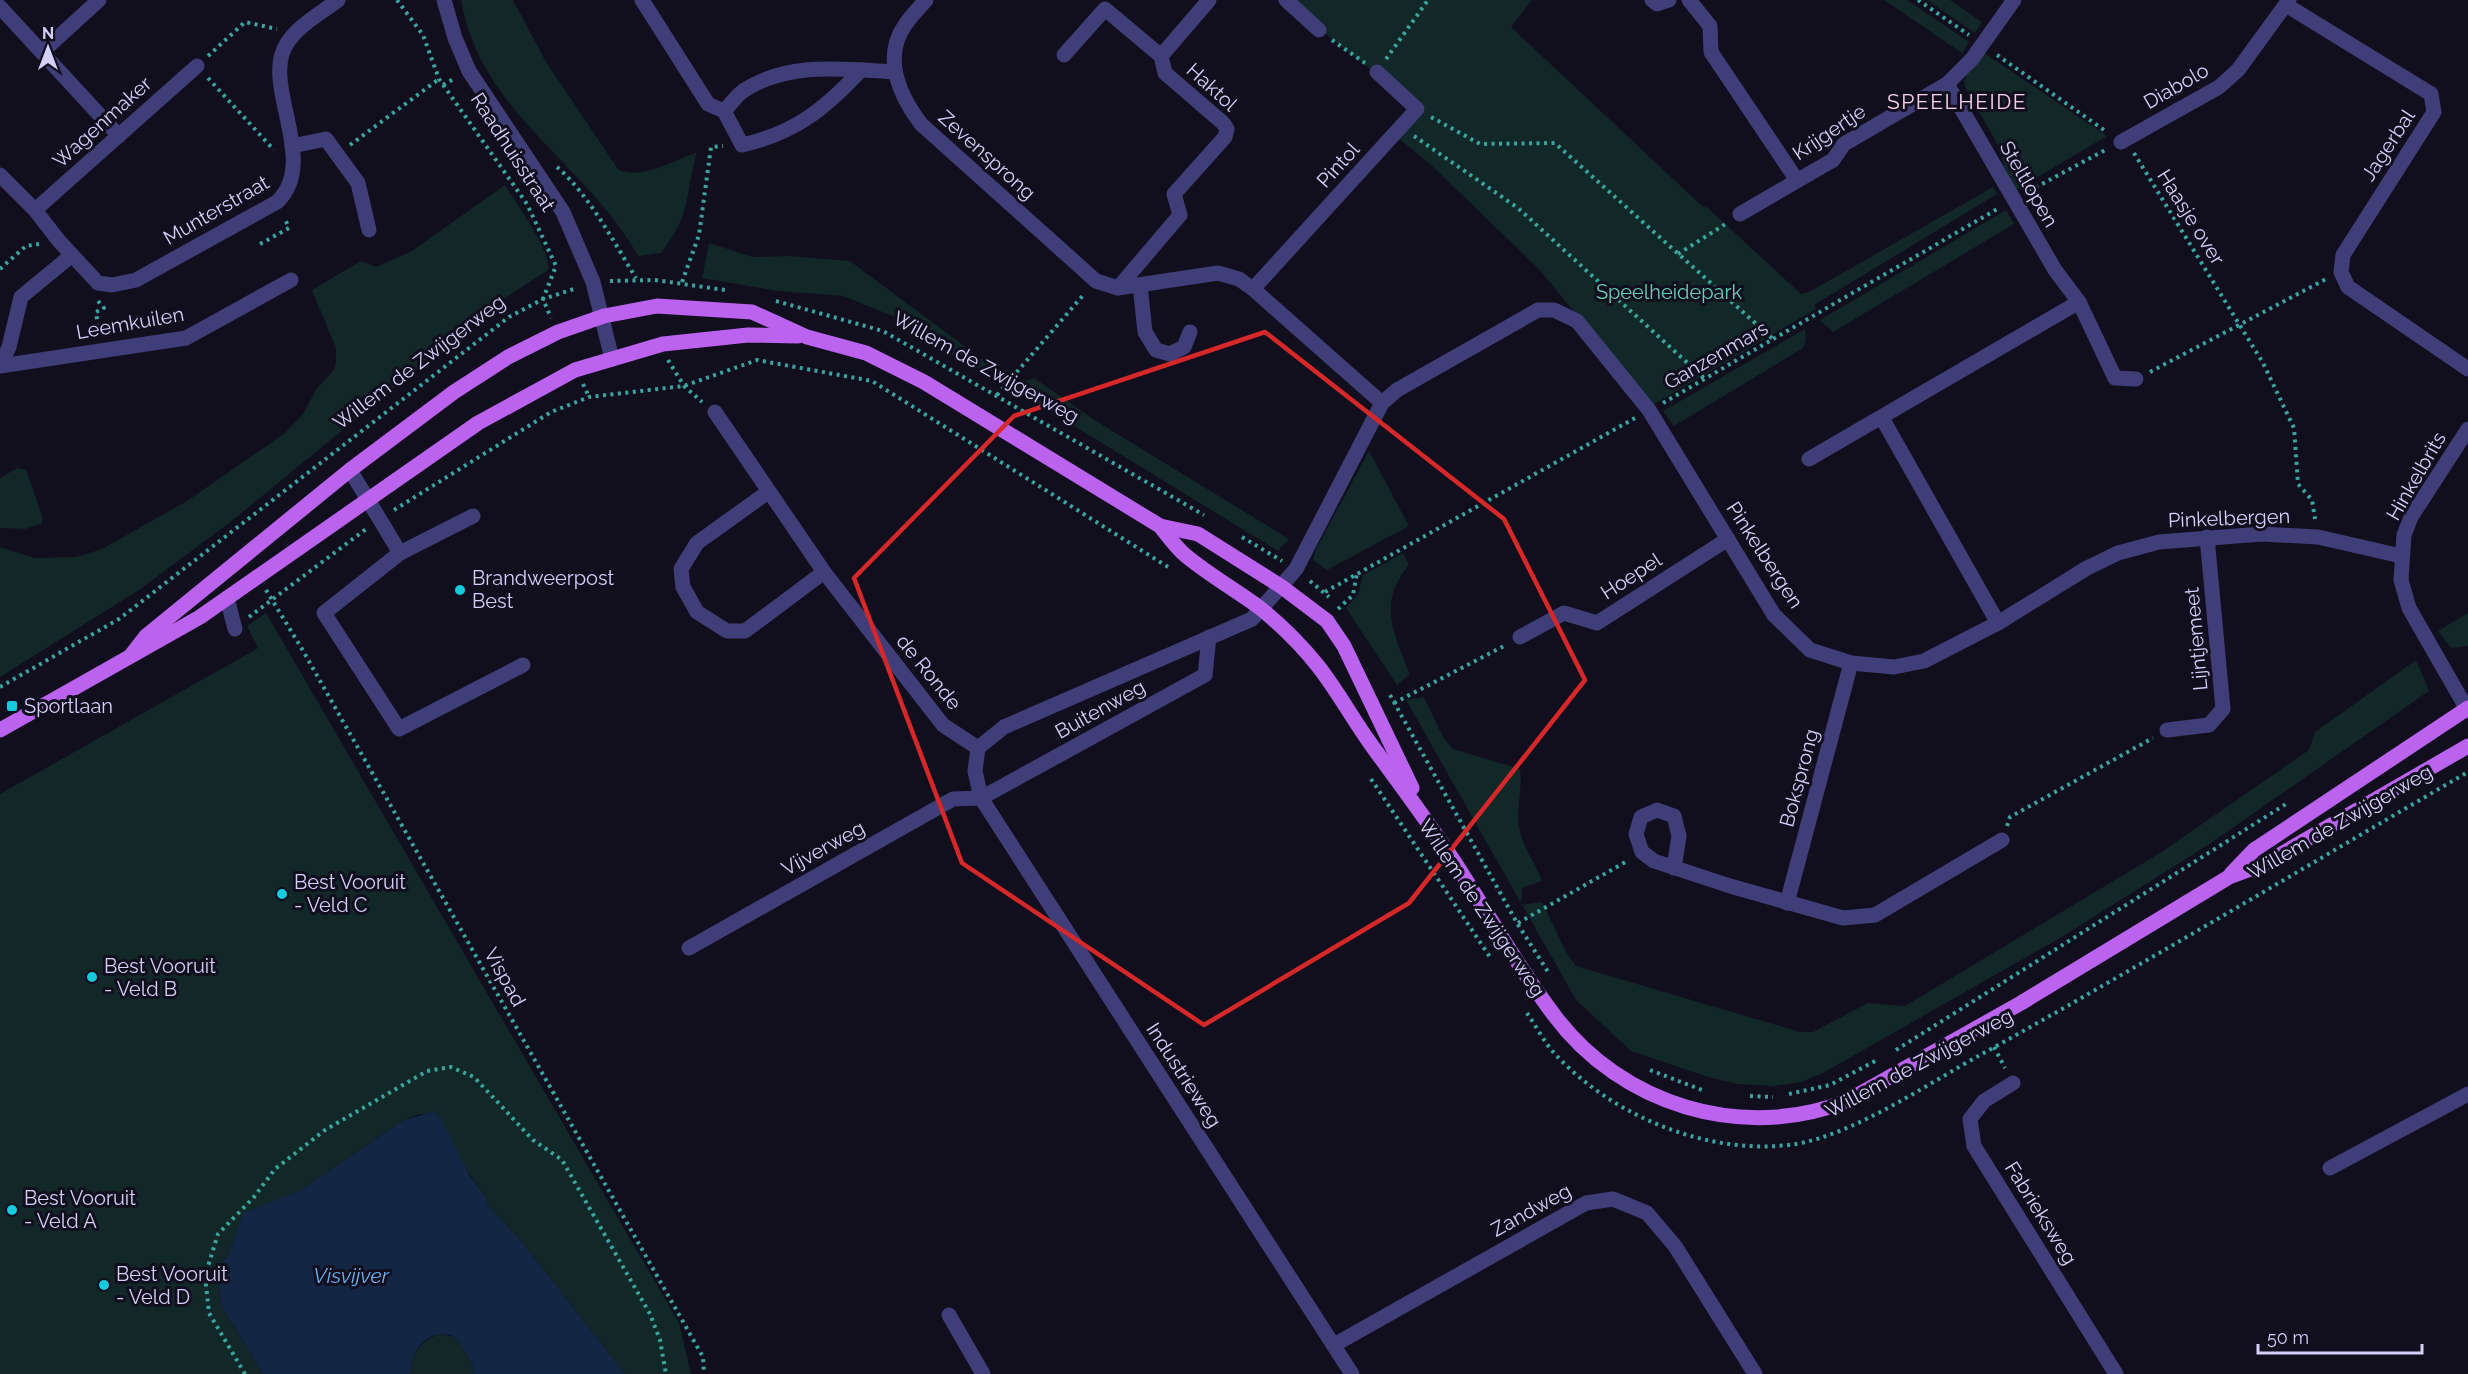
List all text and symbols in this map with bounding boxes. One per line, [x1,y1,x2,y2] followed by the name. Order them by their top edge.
[18,18,78,78] north arrow
[42,24,54,43] text: N
[1182,58,1243,116] street label: Haktol
[2139,58,2213,114] street label: Diabolo
[48,71,156,173] street label: Wagenmaker
[466,88,560,216] street label: Raadhuisstraat
[1887,89,2027,114] district label: SPEELHEIDE
[1788,99,1870,165] street label: Krijgertje
[2356,104,2420,185] street label: Jagerbal
[934,105,1040,205] street label: Zevensprong
[1312,137,1365,192] street label: Pintol
[1995,137,2063,231] street label: Steltlopen
[2152,165,2230,269] street label: Haasje over
[159,170,273,250] street label: Munterstraat
[1596,280,1742,304] park label: Speelheidepark
[328,289,510,435] street label: Willem de Zwijgerweg
[74,302,186,344] street label: Leemkuilen
[889,306,1083,428] street label: Willem de Zwijgerweg
[1660,316,1772,394] street label: Ganzenmars
[2381,428,2451,524] street label: Hinkelbrits
[1722,497,1808,613] street label: Pinkelbergen
[2167,504,2291,532] street label: Pinkelbergen
[1596,547,1666,605] street label: Hoepel
[472,566,615,613] place label: Brandweerpost Best
[453,583,467,597] marker: Brandweerpost Best
[2180,586,2212,692] street label: Lijntjemeet
[891,630,967,715] street label: de Ronde
[1051,674,1149,744] street label: Buitenweg
[24,694,113,718] place label: Sportlaan
[5,699,19,713] marker: Sportlaan
[1774,726,1824,830] street label: Boksprong
[2243,759,2437,885] street label: Willem de Zwijgerweg
[777,815,869,881] street label: Vijverweg
[1414,815,1550,1001] street label: Willem de Zwijgerweg
[294,870,406,917] place label: Best Vooruit - Veld C
[275,887,289,901] marker: Best Vooruit - Veld C
[479,944,531,1010] street label: Vispad
[104,954,216,1001] place label: Best Vooruit - Veld B
[85,970,99,984] marker: Best Vooruit - Veld B
[1821,1003,2017,1123] street label: Willem de Zwijgerweg
[1141,1018,1227,1132] street label: Industrieweg
[2000,1157,2082,1269] street label: Fabrieksweg
[1487,1178,1575,1242] street label: Zandweg
[24,1186,136,1233] place label: Best Vooruit - Veld A
[5,1203,19,1217] marker: Best Vooruit - Veld A
[116,1262,228,1309] place label: Best Vooruit - Veld D
[313,1263,390,1288] water label: Visvijver
[97,1278,111,1292] marker: Best Vooruit - Veld D
[2258,1317,2422,1355] scale bar
[2267,1327,2309,1348] text: 50 m

